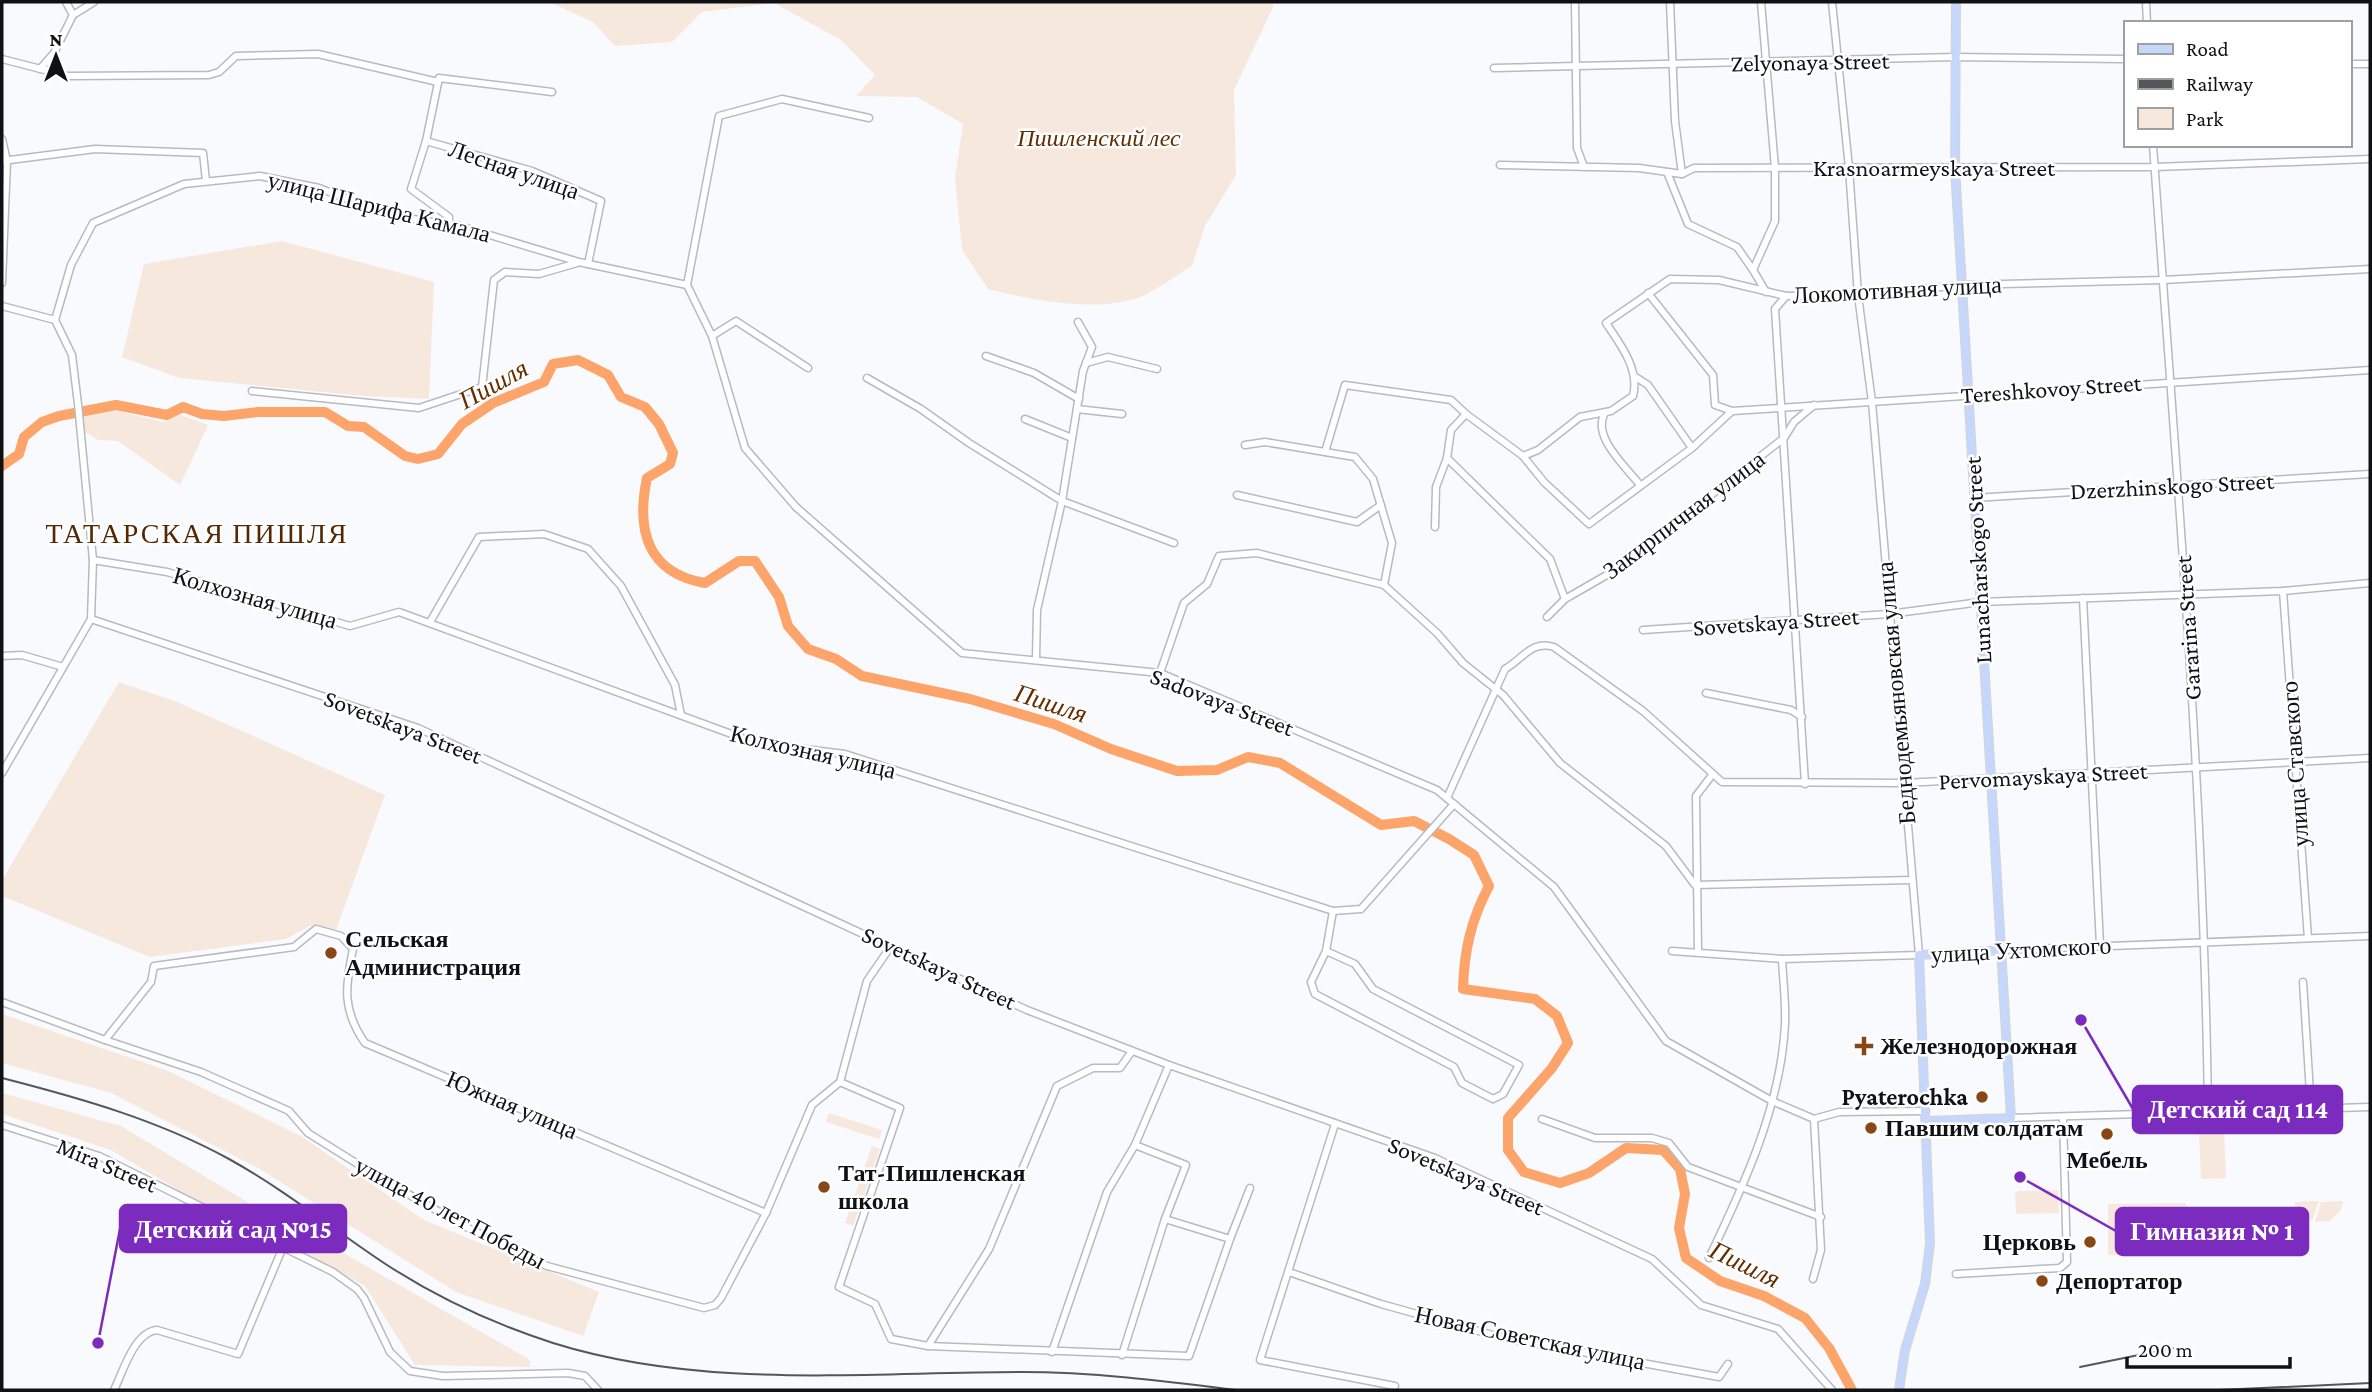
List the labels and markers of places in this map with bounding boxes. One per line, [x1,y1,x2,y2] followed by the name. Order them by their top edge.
[345,925,521,980] place label: Сельская Администрация
[323,945,339,961] marker: Сельская Администрация
[1880,1032,2077,1059] place label: Железнодорожная
[1854,1036,1874,1056] marker: Железнодорожная
[1842,1083,1968,1110] place label: Pyaterochka
[2133,1086,2342,1133] callout: Детский сад 114
[1974,1089,1990,1105] marker: Pyaterochka
[1885,1114,2083,1141] place label: Павшим солдатам
[1863,1120,1879,1136] marker: Павшим солдатам
[2099,1126,2115,1142] marker: Мебель
[2066,1146,2148,1173] place label: Мебель
[838,1159,1026,1214] place label: Тат-Пишленская школа
[816,1179,832,1195] marker: Тат-Пишленская школа
[120,1205,346,1252] callout: Детский сад №15
[2116,1208,2308,1255] callout: Гимназия № 1
[1983,1228,2076,1255] place label: Церковь
[2082,1234,2098,1250] marker: Церковь
[2056,1267,2183,1294] place label: Депортатор
[2034,1273,2050,1289] marker: Депортатор

